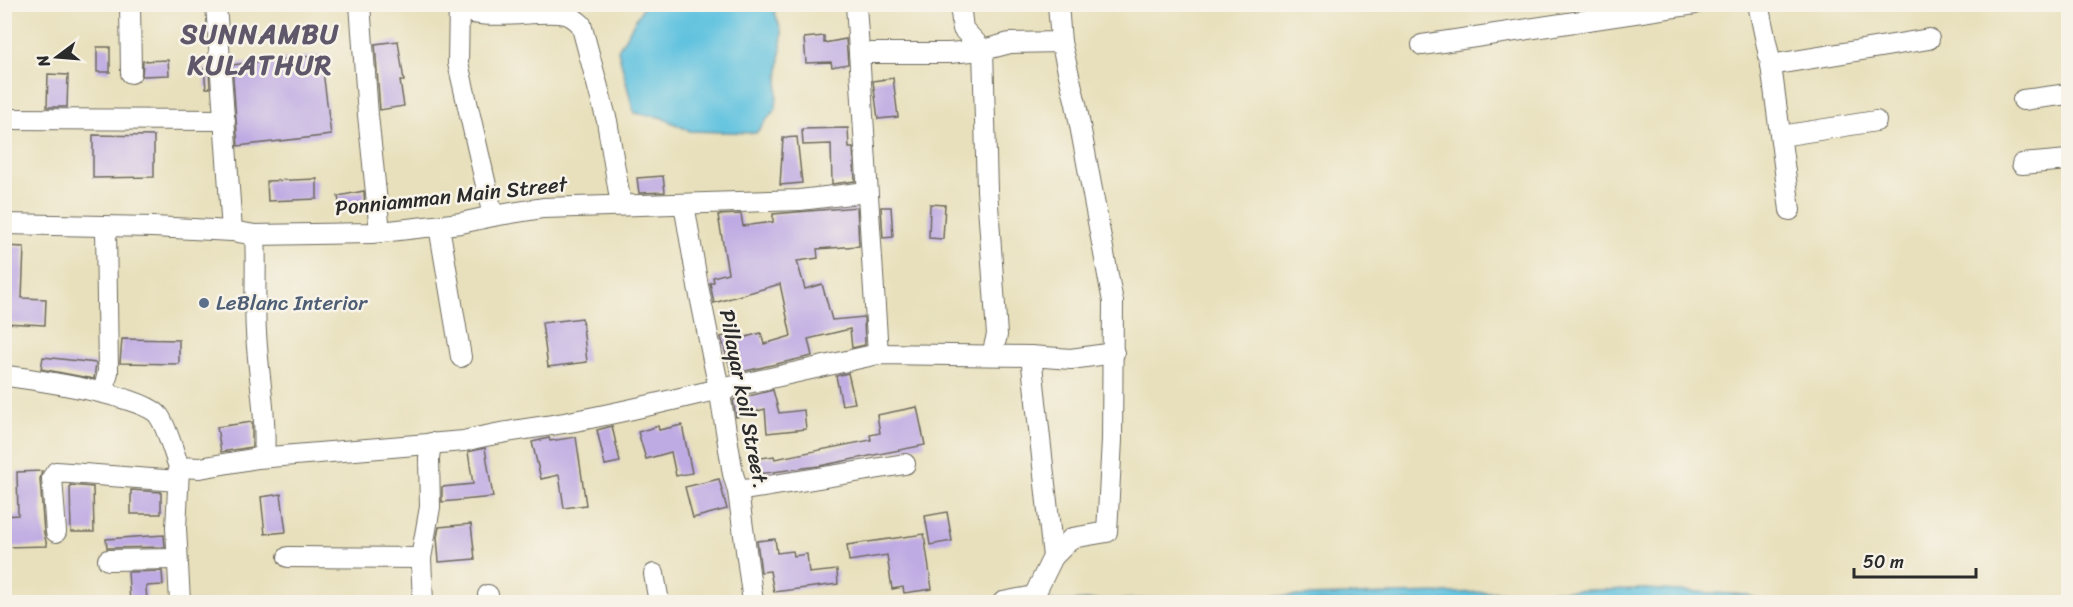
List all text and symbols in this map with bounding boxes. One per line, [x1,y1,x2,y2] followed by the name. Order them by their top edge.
[180,10,339,89] district label: SUNNAMBU KULATHUR
[27,27,87,87] north arrow
[27,51,59,71] text: N
[333,165,571,227] street label: Ponniamman Main Street
[216,284,368,322] place label: LeBlanc Interior
[197,296,211,310] marker: LeBlanc Interior
[708,306,780,492] street label: Pillayar koil Street.
[1854,541,1976,579] scale bar
[1863,546,1904,578] text: 50 m

